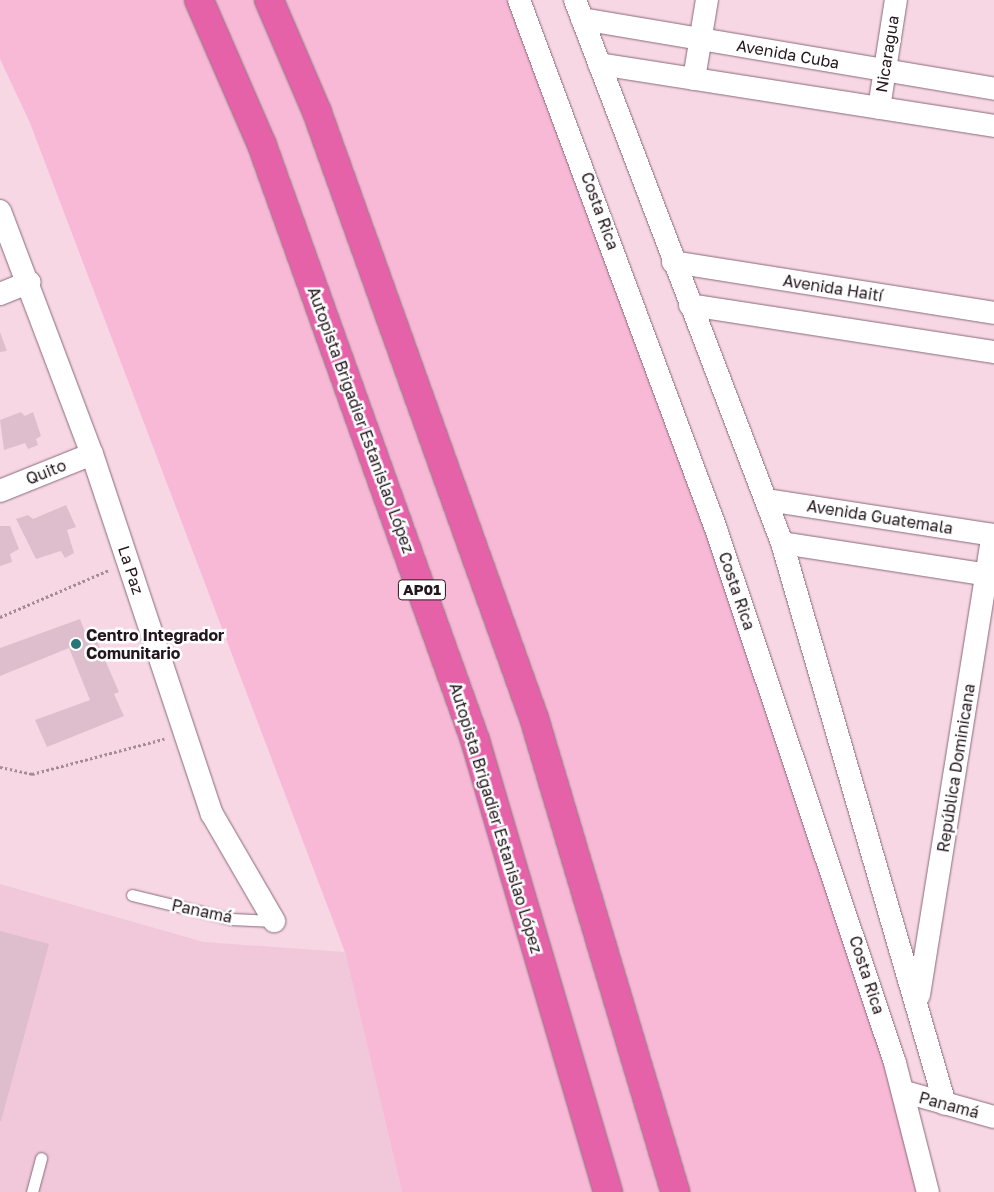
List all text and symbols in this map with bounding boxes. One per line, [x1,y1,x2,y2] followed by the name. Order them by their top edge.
[871,14,903,94] street label: Nicaragua
[735,36,841,72] street label: Avenida Cuba
[577,170,623,252] street label: Costa Rica
[782,271,884,305] street label: Avenida Haití
[304,284,418,556] street label: Autopista Brigadier Estanislao López
[23,455,69,489] street label: Quito
[806,496,954,538] street label: Avenida Guatemala
[114,543,148,597] street label: La Paz
[715,549,759,633] street label: Costa Rica
[397,578,447,602] road number: AP01
[86,625,224,663] place label: Centro Integrador Comunitario
[70,638,82,650] marker: Centro Integrador Comunitario
[446,680,546,956] street label: Autopista Brigadier Estanislao López
[933,682,979,854] street label: República Dominicana
[170,895,234,927] street label: Panamá
[845,933,889,1017] street label: Costa Rica
[917,1088,981,1122] street label: Panamá

